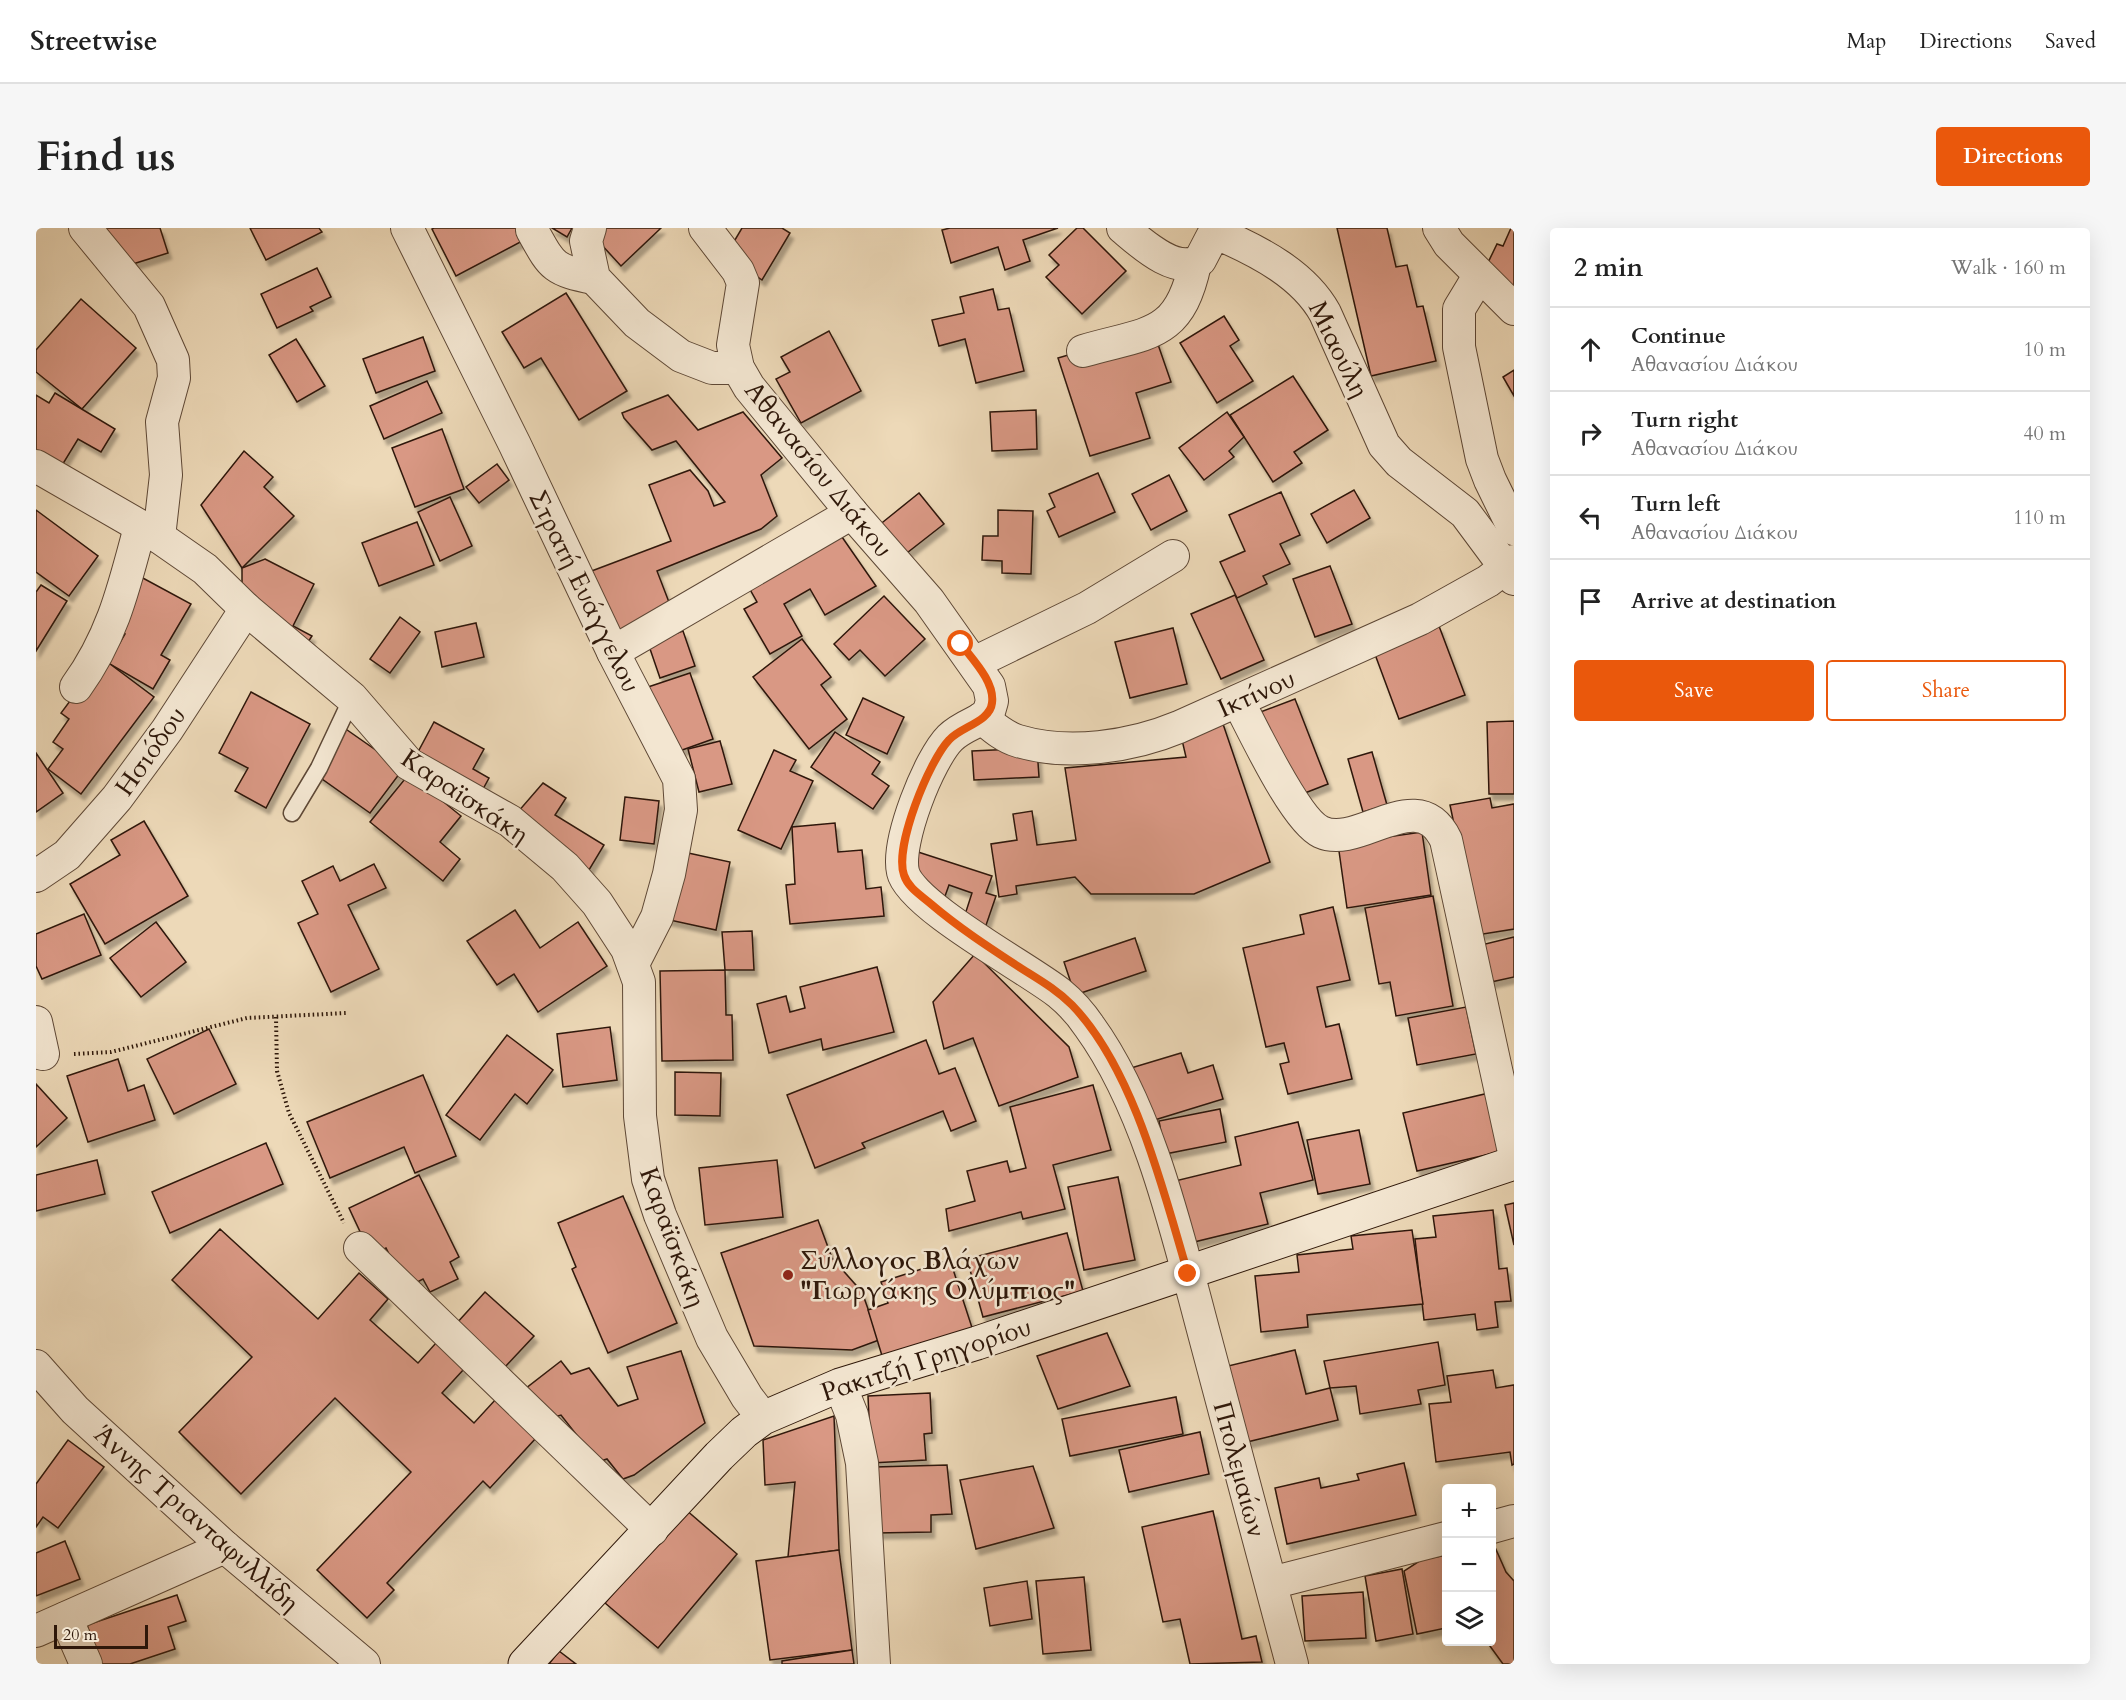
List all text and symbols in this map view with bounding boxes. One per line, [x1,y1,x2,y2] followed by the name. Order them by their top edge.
[30,22,158,60] text: Streetwise
[1846,27,1886,56] text: Map
[1919,27,2012,56] text: Directions
[2045,27,2096,56] text: Saved
[1936,127,2090,186] button: Directions
[36,128,176,185] text: Find us
[1574,250,1643,285] text: 2 min
[1951,254,2066,281] text: Walk · 160 m
[1300,295,1377,403] street label: Μιαούλη
[1631,321,1726,351] text: Continue
[1574,333,1607,366] icon: ahead
[2023,336,2066,363] text: 10 m
[1631,351,1798,378] text: Αθανασίου Διάκου
[737,374,901,565] street label: Αθανασίου Διάκου
[1631,405,1738,435] text: Turn right
[1574,417,1607,450] icon: right
[2023,420,2066,447] text: 40 m
[1631,435,1798,462] text: Αθανασίου Διάκου
[520,484,649,698] street label: Στρατή Ευάγγελου
[1631,489,1720,519] text: Turn left
[1574,501,1607,534] icon: left
[2013,504,2066,531] text: 110 m
[1631,519,1798,546] text: Αθανασίου Διάκου
[1574,585,1607,618] icon: arrive
[1631,586,1836,616] text: Arrive at destination
[947,630,973,656] route start
[1574,660,1814,721] button: Save
[1826,660,2066,721] button: Share
[1212,661,1301,726] street label: Ικτίνου
[107,700,194,803] street label: Ησιόδου
[394,741,535,852] street label: Καραϊσκάκη
[631,1162,714,1312] street label: Καραϊσκάκη
[800,1243,1075,1308] place label: Σύλλογος Βλάχων "Γιωργάκης Ολύμπιος"
[1174,1260,1200,1286] route end
[781,1268,795,1282] marker: Σύλλογος Βλάχων "Γιωργάκης Ολύμπιος"
[817,1309,1036,1410] street label: Ρακιτζή Γρηγορίου
[1205,1397,1274,1541] street label: Πτολεμαίων
[87,1417,307,1620] street label: Άννης Τριανταφυλλίδη
[1442,1484,1496,1646] map controls
[1442,1484,1496,1538] button: +
[1442,1538,1496,1592] button: −
[1442,1592,1496,1646] button: layers
[54,1622,148,1650] scale bar
[63,1624,97,1646] text: 20 m

